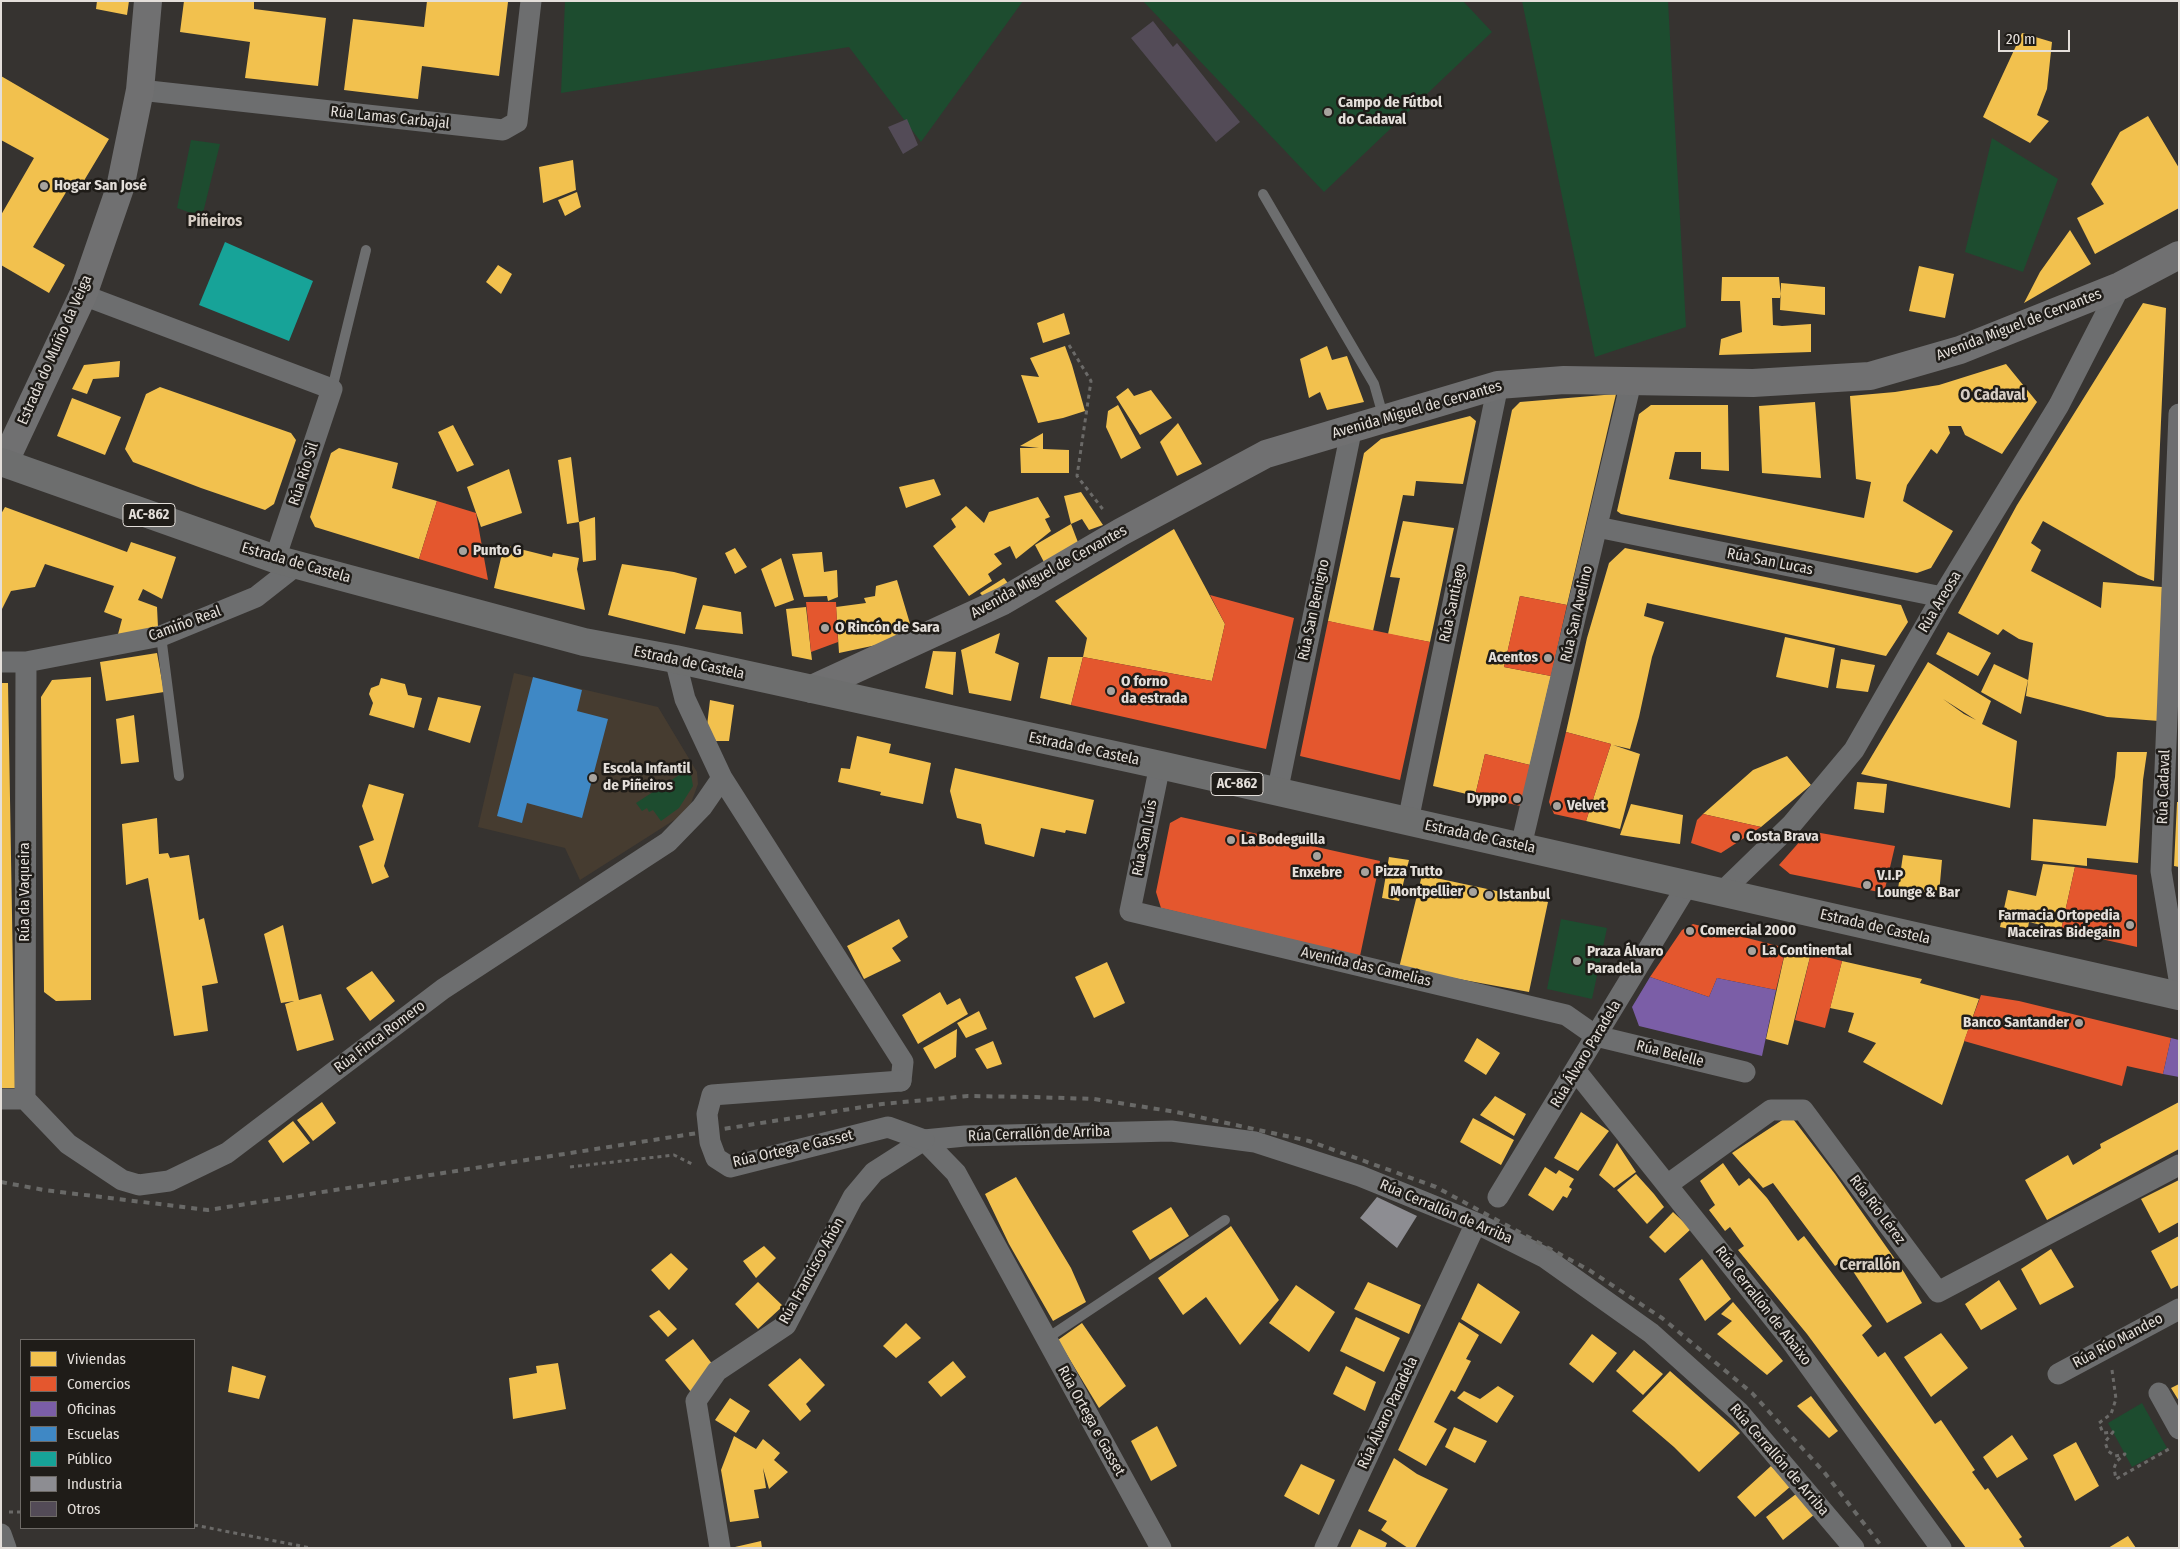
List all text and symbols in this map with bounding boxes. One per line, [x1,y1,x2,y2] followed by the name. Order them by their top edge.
[2000,20,2072,52] scale bar
[2006,30,2036,48] text: 20 m
[1338,94,1442,129] place label: Campo de Fútbol do Cadaval
[330,103,450,133] street label: Rúa Lamas Carbajal
[1322,106,1334,118] marker: Campo de Fútbol do Cadaval
[54,177,147,195] place label: Hogar San José
[38,180,50,192] marker: Hogar San José
[188,212,242,232] district label: Piñeiros
[14,272,96,428] street label: Estrada do Muíño da Veiga
[1934,285,2104,365] street label: Avenida Miguel de Cervantes
[1330,377,1504,443] street label: Avenida Miguel de Cervantes
[1960,386,2026,406] district label: O Cadaval
[285,440,323,508] street label: Rúa Río Sil
[123,504,175,526] road number: AC-862
[968,522,1130,622] street label: Avenida Miguel de Cervantes
[239,539,353,587] street label: Estrada de Castela
[473,542,521,560] place label: Punto G
[457,545,469,557] marker: Punto G
[1725,545,1815,579] street label: Rúa San Lucas
[1294,558,1334,662] street label: Rúa San Benigno
[1436,562,1470,644] street label: Rúa Santiago
[1557,564,1597,664] street label: Rúa San Avelino
[1915,568,1965,636] street label: Rúa Areosa
[146,603,224,645] street label: Camiño Real
[835,619,940,637] place label: O Rincón de Sara
[819,622,831,634] marker: O Rincón de Sara
[632,642,746,684] street label: Estrada de Castela
[1489,649,1538,667] place label: Acentos
[1542,652,1554,664] marker: Acentos
[1121,673,1187,708] place label: O forno da estrada
[1105,685,1117,697] marker: O forno da estrada
[1027,728,1141,770] street label: Estrada de Castela
[2154,749,2174,825] street label: Rúa Cadaval
[603,760,691,795] place label: Escola Infantil de Piñeiros
[587,772,599,784] marker: Escola Infantil de Piñeiros
[1211,772,1263,796] road number: AC-862
[1467,790,1507,808] place label: Dyppo
[1511,793,1523,805] marker: Dyppo
[1567,797,1606,815] place label: Velvet
[1129,798,1161,878] street label: Rúa San Luís
[1551,800,1563,812] marker: Velvet
[1423,816,1537,858] street label: Estrada de Castela
[1746,828,1819,846] place label: Costa Brava
[1241,831,1325,849] place label: La Bodeguilla
[1730,831,1742,843] marker: Costa Brava
[1225,834,1237,846] marker: La Bodeguilla
[16,842,34,942] street label: Rúa da Vaqueira
[1311,850,1323,862] marker: Enxebre
[1375,863,1443,881] place label: Pizza Tutto
[1292,864,1342,882] place label: Enxebre
[1359,866,1371,878] marker: Pizza Tutto
[1877,867,1960,902] place label: V.I.P Lounge & Bar
[1861,879,1873,891] marker: V.I.P Lounge & Bar
[1390,883,1463,901] place label: Montpellier
[1467,886,1479,898] marker: Montpellier
[1499,886,1550,904] place label: Istanbul
[1483,889,1495,901] marker: Istanbul
[1818,906,1932,948] street label: Estrada de Castela
[1998,907,2120,942] place label: Farmacia Ortopedia Maceiras Bidegain
[2124,919,2136,931] marker: Farmacia Ortopedia Maceiras Bidegain
[1700,922,1796,940] place label: Comercial 2000
[1684,925,1696,937] marker: Comercial 2000
[1762,942,1852,960] place label: La Continental
[1299,943,1433,991] street label: Avenida das Camelias
[1587,943,1663,978] place label: Praza Álvaro Paradela
[1746,945,1758,957] marker: La Continental
[1571,955,1583,967] marker: Praza Álvaro Paradela
[331,997,429,1077] street label: Rúa Finca Romero
[1547,997,1625,1111] street label: Rúa Álvaro Paradela
[1963,1014,2069,1032] place label: Banco Santander
[2073,1017,2085,1029] marker: Banco Santander
[1634,1037,1706,1071] street label: Rúa Belelle
[968,1123,1110,1145] street label: Rúa Cerrallón de Arriba
[731,1126,855,1172] street label: Rúa Ortega e Gasset
[1845,1172,1909,1248] street label: Rúa Río Lérez
[1377,1176,1515,1248] street label: Rúa Cerrallón de Arriba
[775,1215,849,1327] street label: Rúa Francisco Añón
[1711,1243,1815,1369] street label: Rúa Cerrallón de Abaixo
[1840,1256,1900,1276] district label: Cerrallón
[2070,1310,2166,1372] street label: Rúa Río Mandeo
[20,1339,195,1529] legend
[67,1350,126,1368] text: Viviendas
[1354,1354,1422,1472] street label: Rúa Álvaro Paradela
[1053,1363,1129,1479] street label: Rúa Ortega e Gasset
[67,1375,130,1393] text: Comercios
[67,1400,116,1418] text: Oficinas
[1726,1400,1832,1520] street label: Rúa Cerrallón de Arriba
[67,1425,119,1443] text: Escuelas
[67,1450,112,1468] text: Público
[67,1475,122,1493] text: Industria
[67,1500,100,1518] text: Otros

